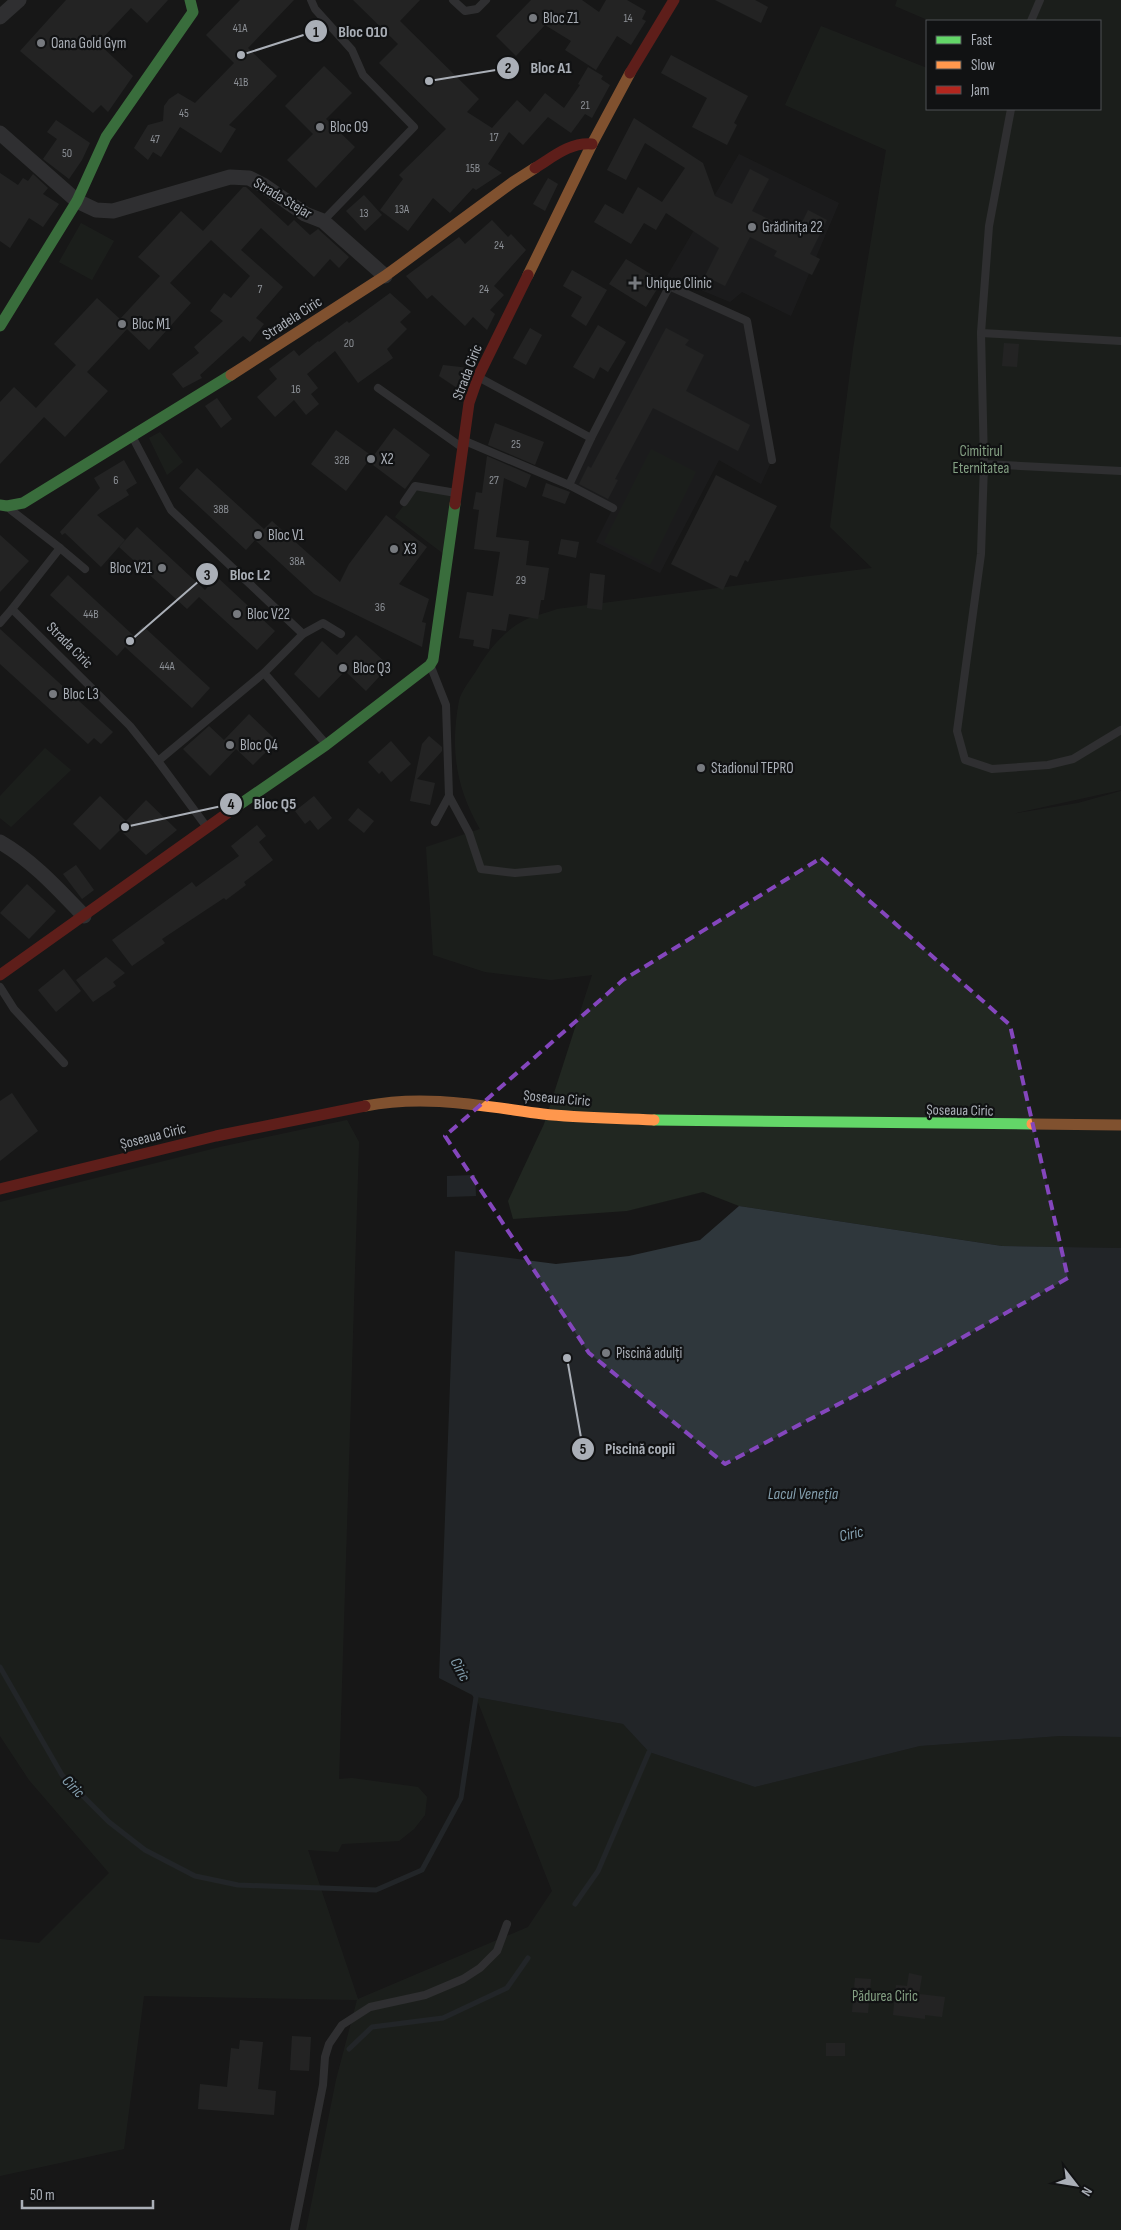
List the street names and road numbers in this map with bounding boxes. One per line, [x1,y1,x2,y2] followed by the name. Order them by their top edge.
[250,174,316,224] street label: Strada Stejar
[259,292,326,345] street label: Stradela Ciric
[448,342,487,403] street label: Strada Ciric
[42,618,97,673] street label: Strada Ciric
[523,1086,591,1111] street label: Șoseaua Ciric
[926,1100,994,1121] street label: Șoseaua Ciric
[118,1119,188,1154] street label: Șoseaua Ciric

